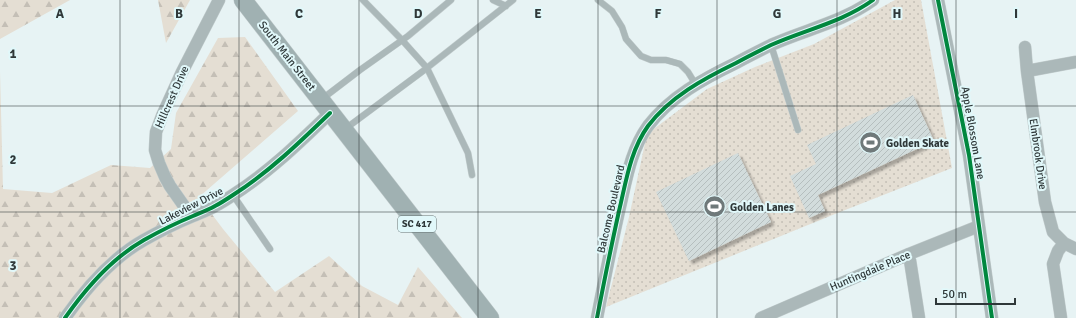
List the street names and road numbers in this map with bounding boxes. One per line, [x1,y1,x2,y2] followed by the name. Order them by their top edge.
[256,19,318,93] street label: South Main Street
[152,64,192,130] street label: Hillcrest Drive
[958,85,988,181] street label: Apple Blossom Lane
[1027,118,1049,190] street label: Elmbrook Drive
[595,163,628,254] street label: Balcome Boulevard
[157,184,225,228] street label: Lakeview Drive
[398,216,436,232] road number: SC 417
[828,248,912,294] street label: Huntingdale Place

